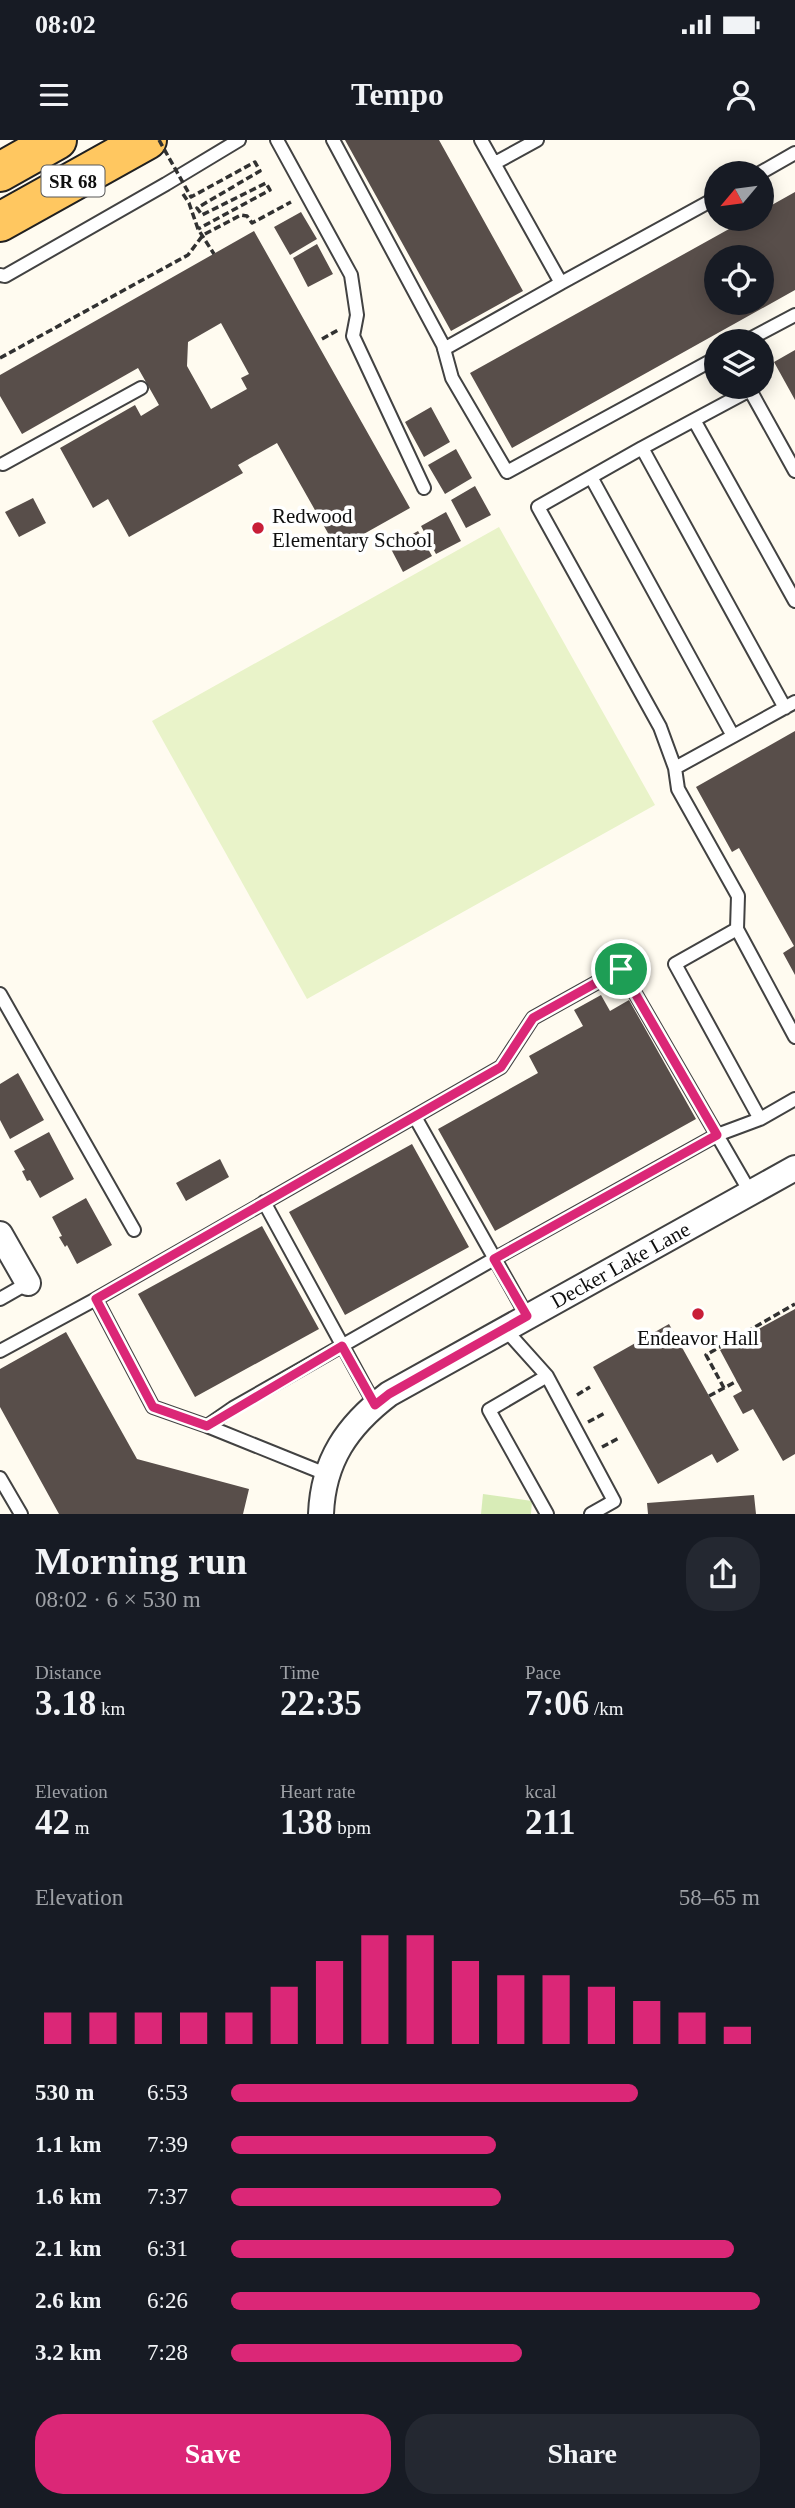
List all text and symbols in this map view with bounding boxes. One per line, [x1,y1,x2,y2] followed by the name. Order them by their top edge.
[35,10,96,39] text: 08:02
[35,76,73,114] icon: menu
[351,76,444,112] text: Tempo
[722,76,760,114] icon: person
[704,161,774,231] north arrow
[704,161,774,399] map controls
[42,165,104,196] road number: SR 68
[704,245,774,315] button: locate
[704,329,774,399] button: layers
[272,504,433,552] place label: Redwood Elementary School
[250,520,266,536] marker: Redwood Elementary School
[591,939,651,999] pin
[602,950,640,988] icon: arrive
[547,1217,694,1313] street label: Decker Lake Lane
[690,1306,706,1322] marker: Endeavor Hall
[637,1326,759,1350] place label: Endeavor Hall
[686,1537,760,1611] button: share
[35,1540,247,1582] text: Morning run
[35,1587,201,1612] text: 08:02 · 6 × 530 m
[35,1662,101,1683] text: Distance
[280,1662,319,1683] text: Time
[525,1662,561,1683] text: Pace
[35,1684,96,1723] text: 3.18
[280,1684,362,1723] text: 22:35
[525,1684,589,1723] text: 7:06
[96,1698,125,1719] text: km
[589,1698,623,1719] text: /km
[35,1781,108,1802] text: Elevation
[280,1781,355,1802] text: Heart rate
[525,1781,557,1802] text: kcal
[35,1803,70,1842] text: 42
[280,1803,333,1842] text: 138
[525,1803,576,1842] text: 211
[70,1817,90,1838] text: m
[333,1817,371,1838] text: bpm
[35,1885,123,1910] text: Elevation
[679,1885,760,1910] text: 58–65 m
[35,2080,94,2105] text: 530 m
[147,2080,188,2105] text: 6:53
[35,2132,101,2157] text: 1.1 km
[147,2132,188,2157] text: 7:39
[35,2184,101,2209] text: 1.6 km
[147,2184,188,2209] text: 7:37
[35,2236,101,2261] text: 2.1 km
[147,2236,188,2261] text: 6:31
[35,2288,101,2313] text: 2.6 km
[147,2288,188,2313] text: 6:26
[35,2340,101,2365] text: 3.2 km
[147,2340,188,2365] text: 7:28
[35,2414,391,2494] button: Save
[405,2414,760,2494] button: Share

